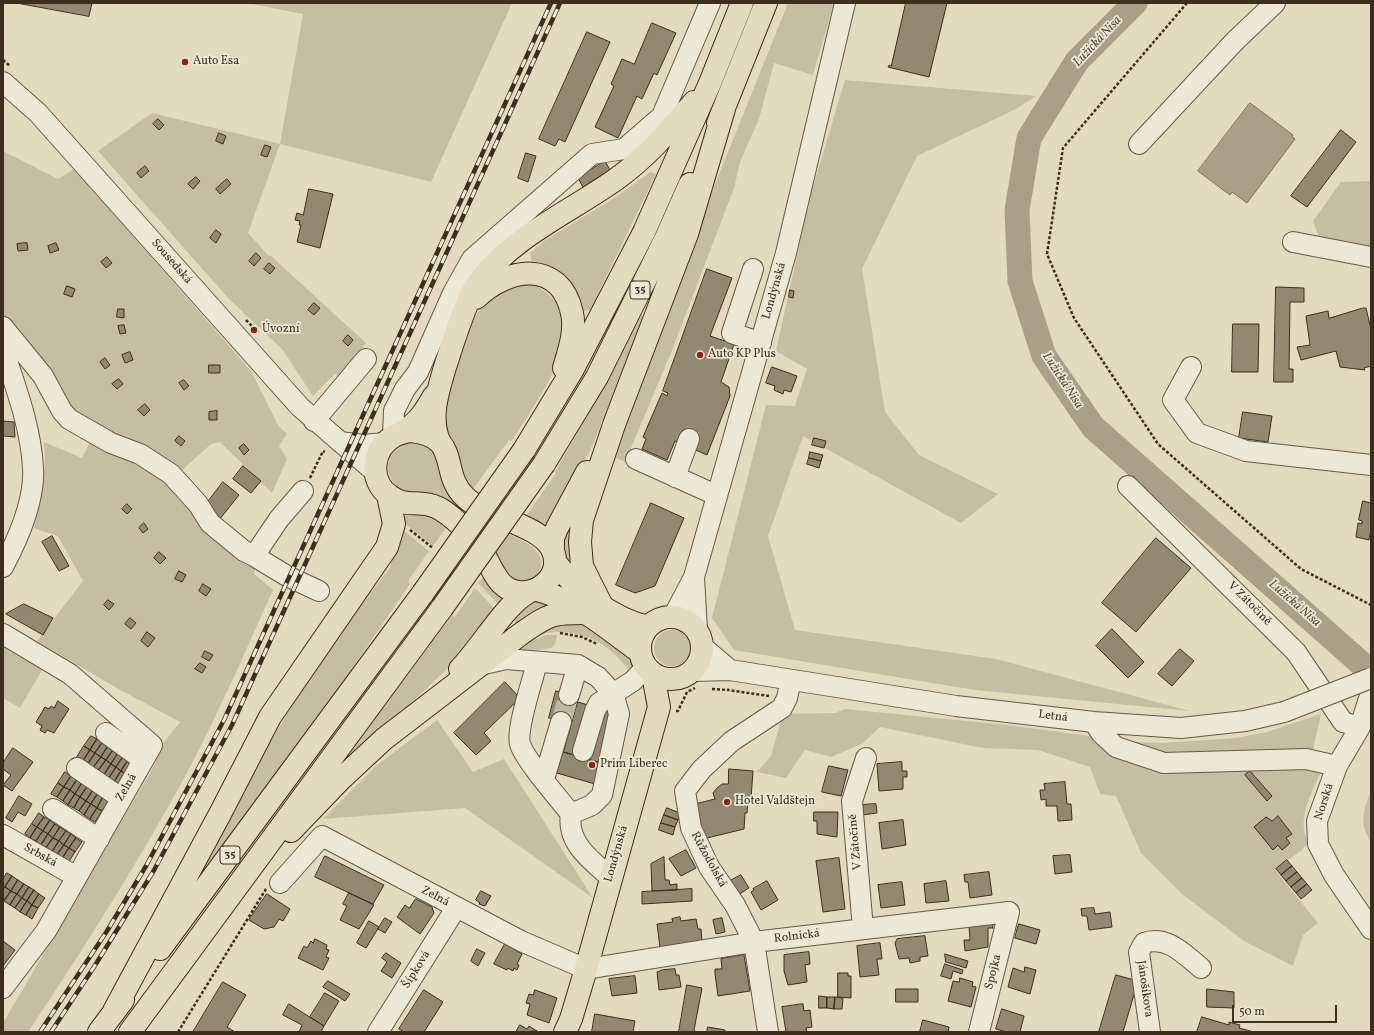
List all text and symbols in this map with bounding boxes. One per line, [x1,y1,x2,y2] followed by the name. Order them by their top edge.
[1070,13,1126,71] water label: Lužická Nisa
[193,55,239,69] place label: Auto Esa
[180,57,190,67] marker: Auto Esa
[148,237,194,287] street label: Sousedská
[760,261,790,321] street label: Londýnská
[630,281,650,299] road number: 35
[262,323,299,337] place label: Úvozní
[249,325,259,335] marker: Úvozní
[708,348,776,362] place label: Auto KP Plus
[695,350,705,360] marker: Auto KP Plus
[1038,350,1086,412] water label: Lužická Nisa
[1265,577,1323,631] water label: Lužická Nisa
[1224,579,1274,629] street label: V Zátočině
[1037,708,1069,726] street label: Letná
[600,758,667,772] place label: Prim Liberec
[587,760,597,770] marker: Prim Liberec
[113,771,141,805] street label: Zelná
[1312,782,1338,822] street label: Norská
[735,795,815,809] place label: Hotel Valdštejn
[722,797,732,807] marker: Hotel Valdštejn
[846,813,866,871] street label: V Zátočině
[602,824,632,884] street label: Londýnská
[687,830,729,890] street label: Růžodolská
[21,841,59,871] street label: Srbská
[220,846,240,864] road number: 35
[418,884,452,910] street label: Zelná
[773,927,821,947] street label: Rolnická
[400,948,434,992] street label: Šípková
[983,953,1005,991] street label: Spojka
[1133,960,1155,1018] street label: Jánošíkova
[1234,997,1339,1023] scale bar
[1239,1004,1265,1020] text: 50 m

